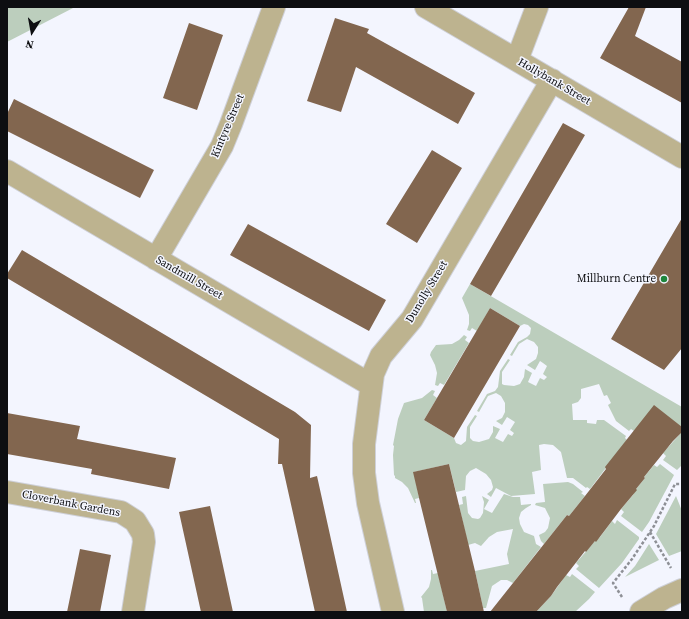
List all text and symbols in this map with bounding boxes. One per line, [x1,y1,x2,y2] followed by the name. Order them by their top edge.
[12,12,52,52] north arrow
[24,36,35,52] text: N
[515,56,593,108] street label: Hollybank Street
[209,92,247,160] street label: Kintyre Street
[153,254,225,302] street label: Sandmill Street
[403,259,451,325] street label: Dunolly Street
[577,272,656,286] place label: Millburn Centre
[659,274,669,284] marker: Millburn Centre
[21,488,121,520] street label: Cloverbank Gardens

